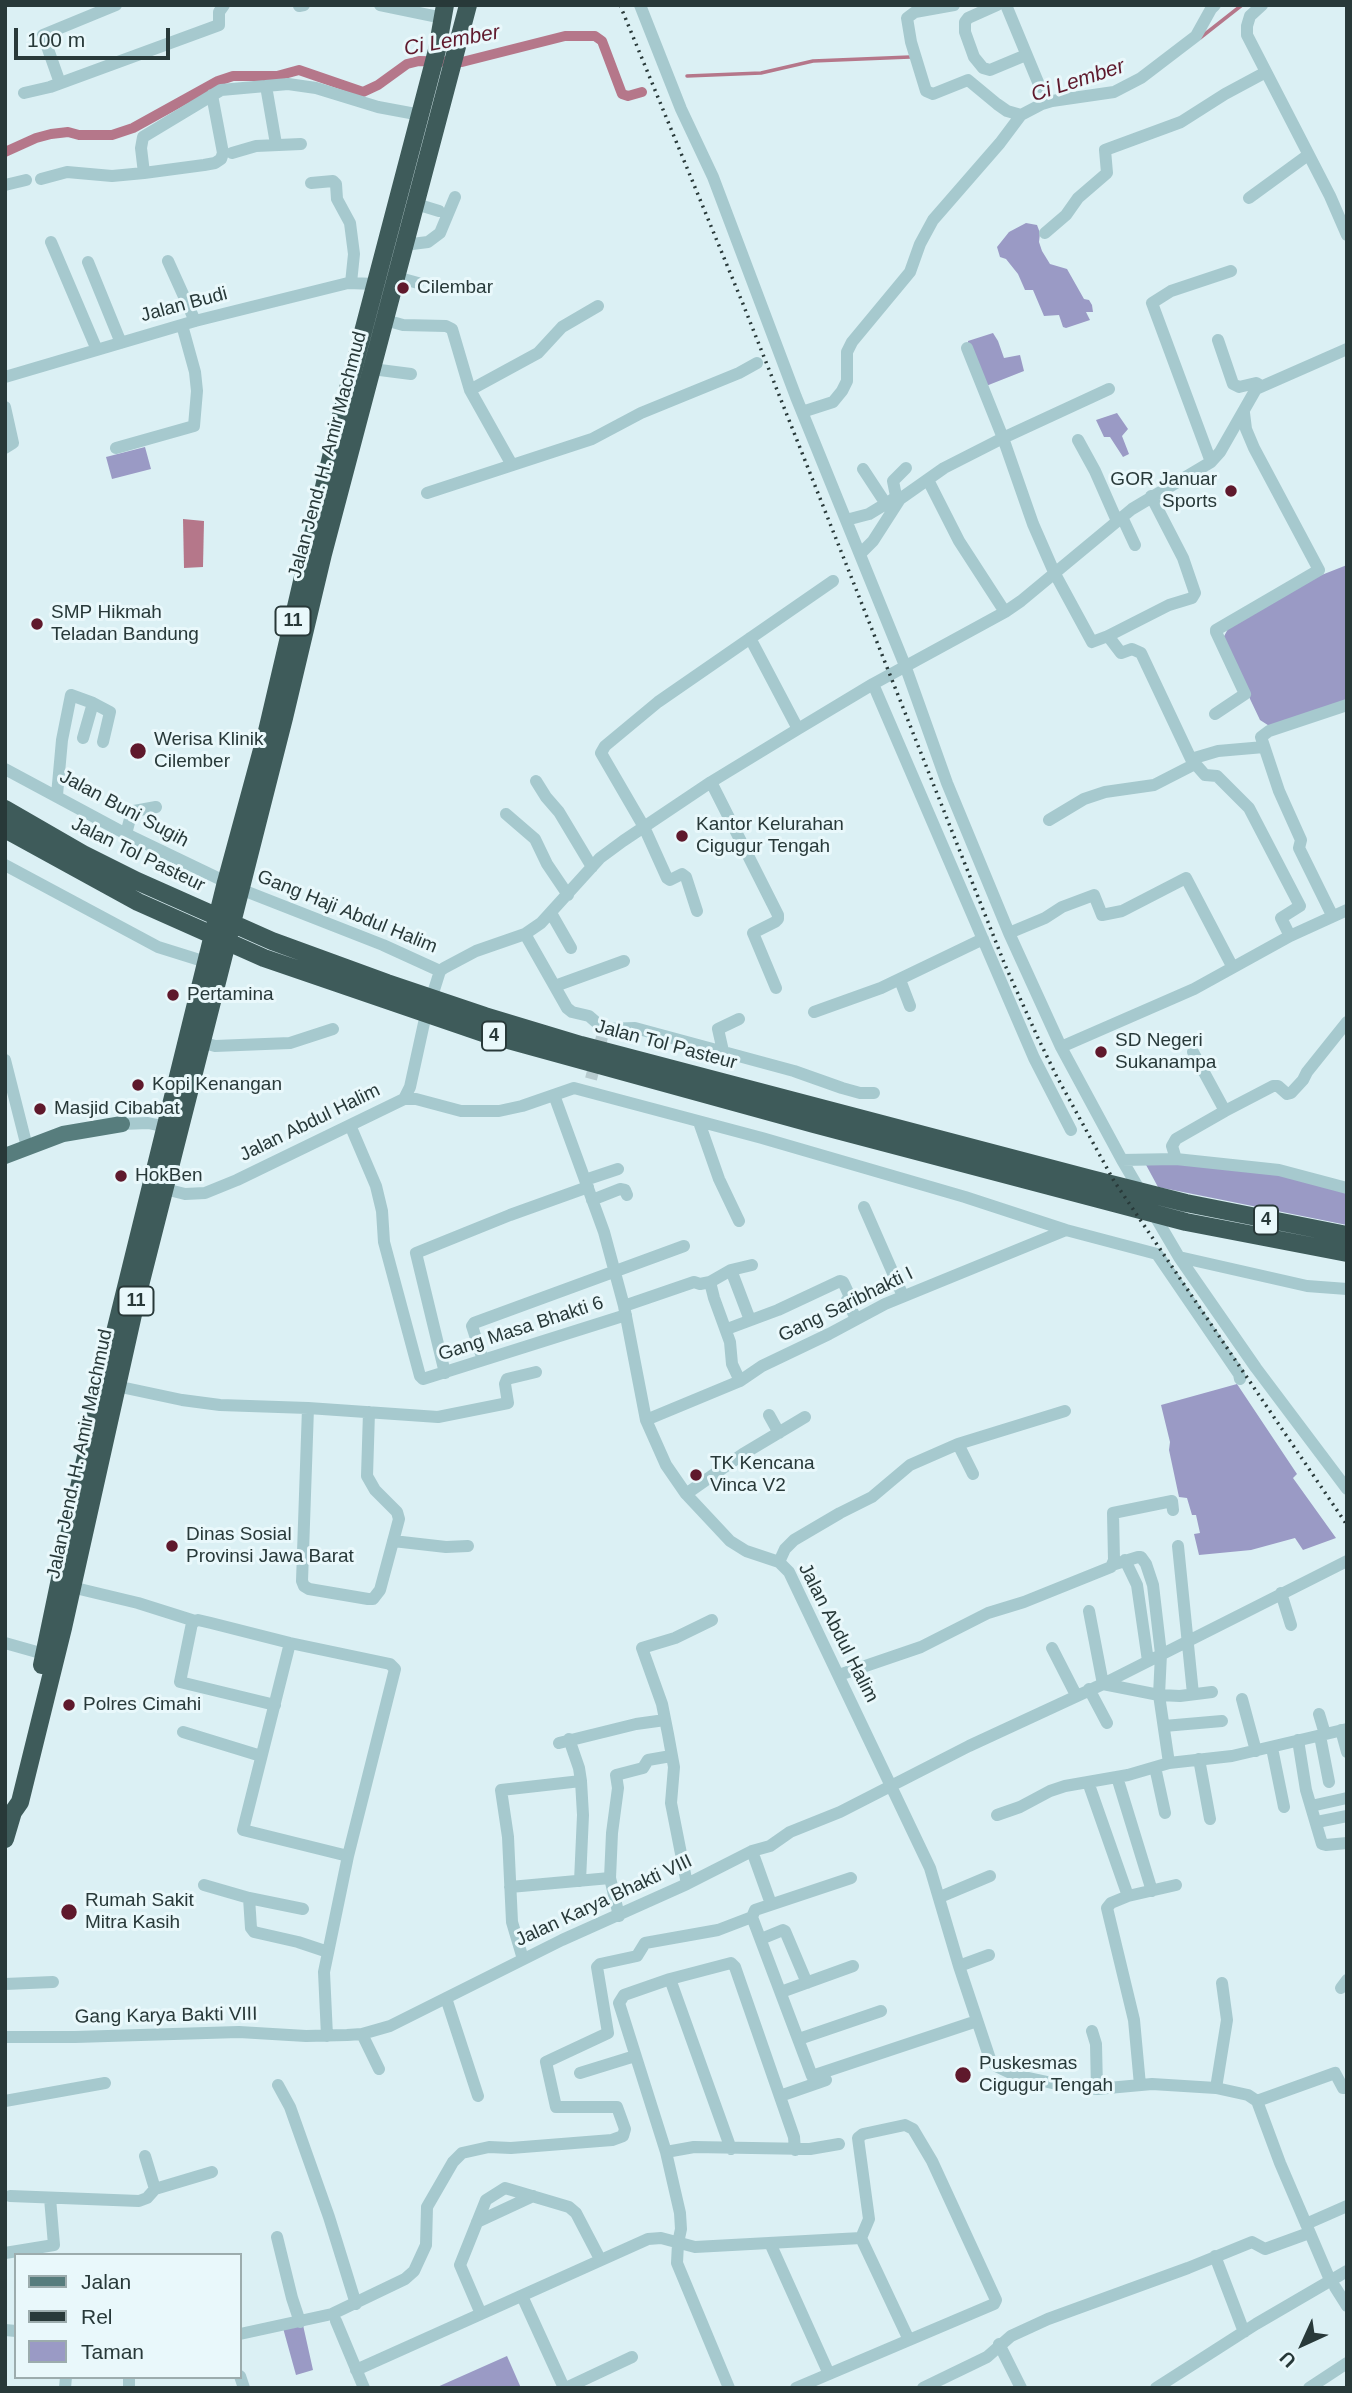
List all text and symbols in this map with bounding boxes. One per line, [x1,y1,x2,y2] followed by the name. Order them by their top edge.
[18,14,173,58] scale bar
[402,20,502,62] water label: Ci Lember
[27,28,85,51] text: 100 m
[1028,54,1128,108] water label: Ci Lember
[417,277,493,299] place label: Cilembar
[395,280,411,296] marker: Cilembar
[138,283,230,327] street label: Jalan Budi
[284,329,372,581] street label: Jalan Jend. H. Amir Machmud
[1110,469,1217,513] place label: GOR Januar Sports
[1223,483,1239,499] marker: GOR Januar Sports
[51,602,199,646] place label: SMP Hikmah Teladan Bandung
[276,606,310,636] road number: 11
[29,616,45,632] marker: SMP Hikmah Teladan Bandung
[154,729,263,773] place label: Werisa Klinik Cilember
[128,741,148,761] marker: Werisa Klinik Cilember
[56,765,192,853] street label: Jalan Buni Sugih
[68,813,208,897] street label: Jalan Tol Pasteur
[696,814,844,858] place label: Kantor Kelurahan Cigugur Tengah
[674,828,690,844] marker: Kantor Kelurahan Cigugur Tengah
[254,865,440,959] street label: Gang Haji Abdul Halim
[187,984,274,1006] place label: Pertamina
[165,987,181,1003] marker: Pertamina
[593,1015,739,1075] street label: Jalan Tol Pasteur
[482,1021,506,1050] road number: 4
[1115,1030,1216,1074] place label: SD Negeri Sukanampa
[1093,1044,1109,1060] marker: SD Negeri Sukanampa
[152,1074,282,1096] place label: Kopi Kenangan
[130,1077,146,1093] marker: Kopi Kenangan
[236,1079,384,1167] street label: Jalan Abdul Halim
[54,1098,180,1120] place label: Masjid Cibabat
[32,1101,48,1117] marker: Masjid Cibabat
[135,1165,203,1187] place label: HokBen
[113,1168,129,1184] marker: HokBen
[1254,1205,1278,1234] road number: 4
[775,1263,917,1347] street label: Gang Saribhakti I
[118,1286,154,1316] road number: 11
[436,1292,606,1366] street label: Gang Masa Bhakti 6
[42,1327,118,1581] street label: Jalan Jend. H. Amir Machmud
[710,1453,815,1497] place label: TK Kencana Vinca V2
[688,1467,704,1483] marker: TK Kencana Vinca V2
[186,1524,354,1568] place label: Dinas Sosial Provinsi Jawa Barat
[164,1538,180,1554] marker: Dinas Sosial Provinsi Jawa Barat
[793,1560,883,1706] street label: Jalan Abdul Halim
[83,1694,201,1716] place label: Polres Cimahi
[61,1697,77,1713] marker: Polres Cimahi
[512,1850,696,1952] street label: Jalan Karya Bhakti VIII
[85,1890,194,1934] place label: Rumah Sakit Mitra Kasih
[59,1902,79,1922] marker: Rumah Sakit Mitra Kasih
[74,2003,258,2029] street label: Gang Karya Bakti VIII
[979,2053,1113,2097] place label: Puskesmas Cigugur Tengah
[953,2065,973,2085] marker: Puskesmas Cigugur Tengah
[14,2253,242,2379] legend
[81,2270,131,2293] text: Jalan
[81,2305,113,2328] text: Rel
[1268,2309,1338,2379] north arrow
[81,2340,144,2363] text: Taman
[1276,2347,1300,2371] text: U

